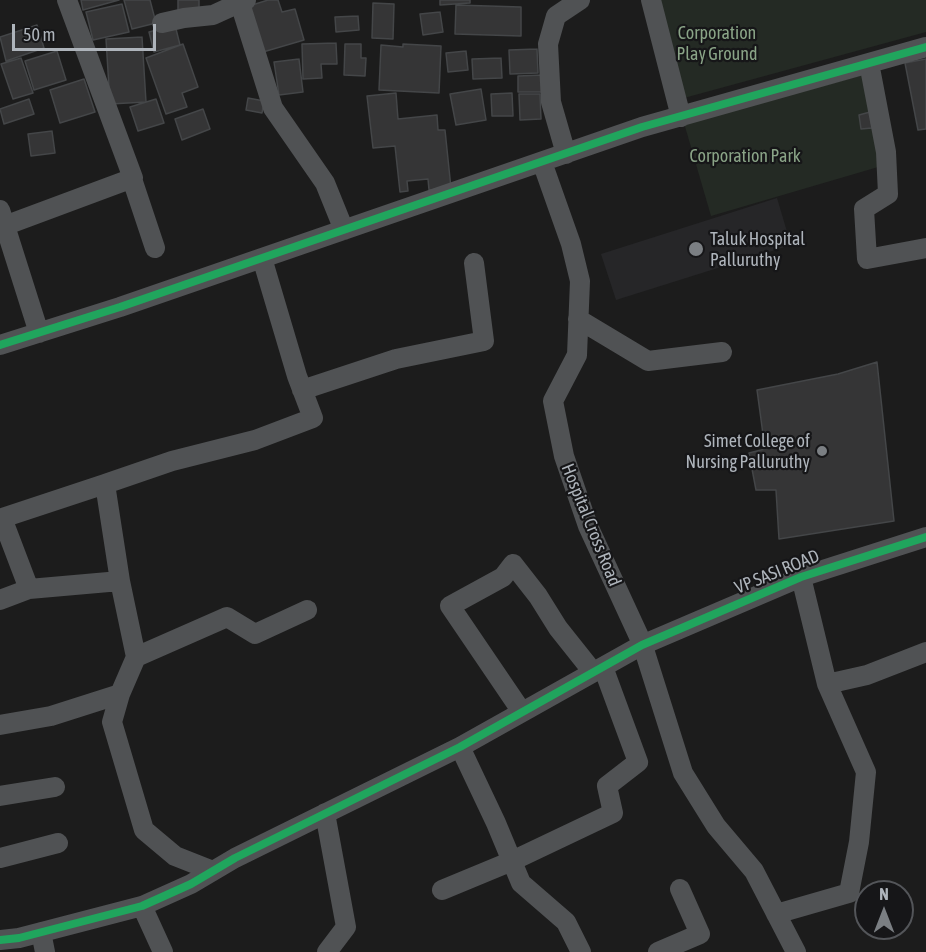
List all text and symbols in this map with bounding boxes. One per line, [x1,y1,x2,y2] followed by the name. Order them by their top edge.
[15,12,159,50] scale bar
[676,22,758,64] park label: Corporation Play Ground
[23,24,55,45] text: 50 m
[689,145,801,167] park label: Corporation Park
[710,228,805,270] place label: Taluk Hospital Palluruthy
[687,240,705,258] marker: Taluk Hospital Palluruthy
[686,430,810,472] place label: Simet College of Nursing Palluruthy
[815,444,829,458] marker: Simet College of Nursing Palluruthy
[557,461,625,589] street label: Hospital Cross Road
[732,545,822,599] street label: VP SASI ROAD
[854,880,914,940] north arrow
[879,885,889,903] text: N

